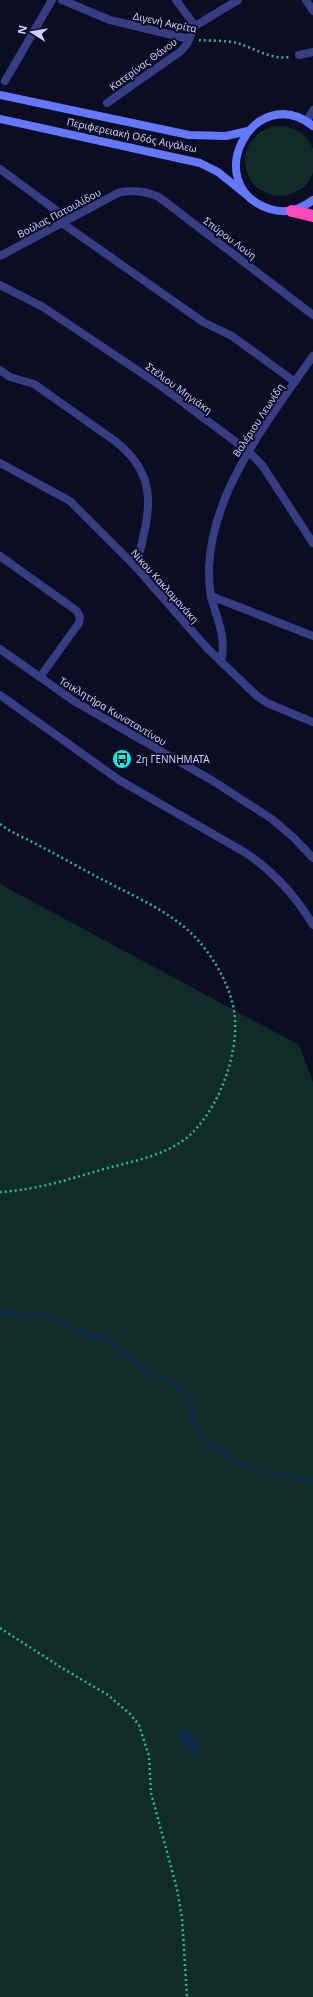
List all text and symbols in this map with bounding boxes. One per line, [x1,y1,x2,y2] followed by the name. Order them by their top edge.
[132,8,199,36] street label: Διγενή Ακρίτα
[12,12,52,52] north arrow
[13,24,30,36] text: N
[106,35,180,93] street label: Κατερίνας Θάνου
[66,114,198,156] street label: Περιφερειακή Οδός Αιγάλεω
[15,185,103,241] street label: Βούλας Πατουλίδου
[201,213,259,263] street label: Σπύρου Λούη
[143,359,215,417] street label: Στέλιου Μηγιάκη
[229,381,287,459] street label: Βαλέριου Λεωνίδη
[128,546,202,626] street label: Νίκου Κακλαμανάκη
[57,673,169,749] street label: Τσικλητήρα Κωνσταντίνου
[111,748,133,770] bus stop icon: 2η ΓΕΝΝΗΜΑΤΑ
[136,752,210,766] place label: 2η ΓΕΝΝΗΜΑΤΑ

